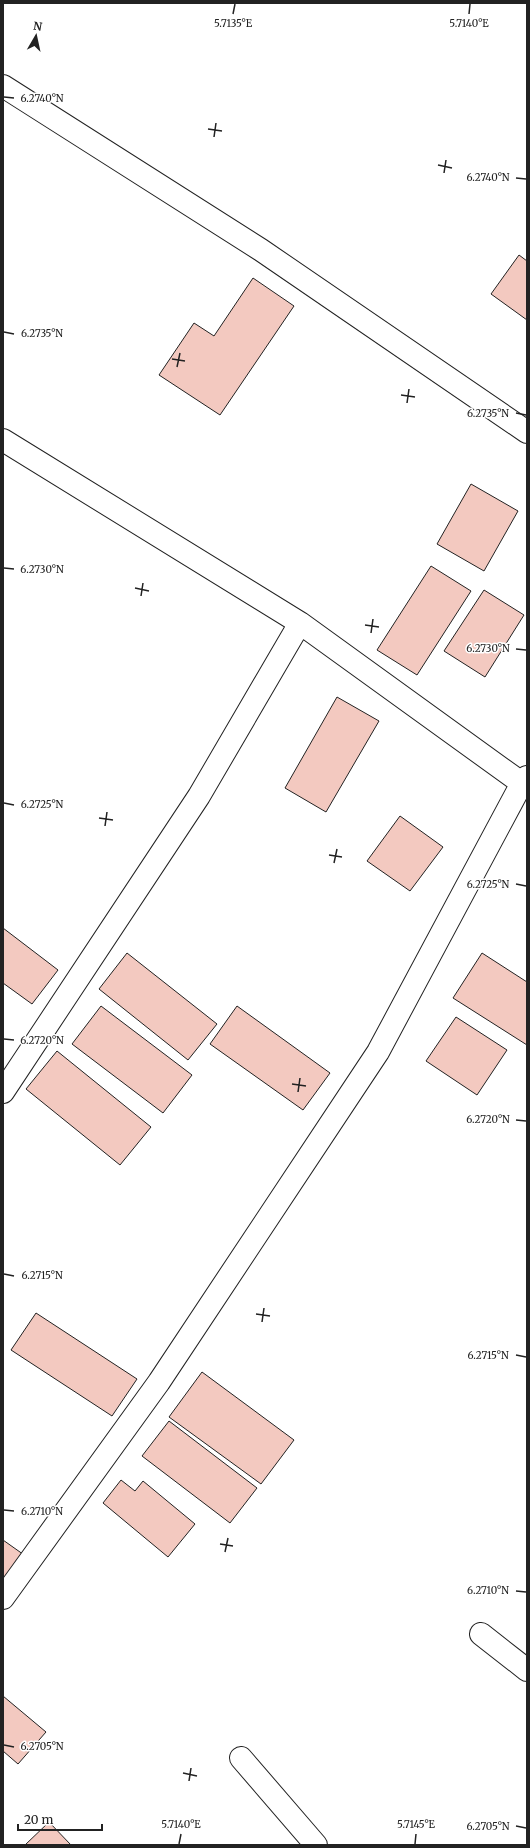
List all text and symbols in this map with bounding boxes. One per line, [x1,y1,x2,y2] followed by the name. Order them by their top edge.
[16,16,56,56] north arrow
[214,17,253,30] text: 5.7135°E
[449,17,489,30] text: 5.7140°E
[32,19,43,34] text: N
[20,92,64,105] text: 6.2740°N
[466,171,510,184] text: 6.2740°N
[21,327,63,340] text: 6.2735°N
[467,407,509,420] text: 6.2735°N
[20,563,64,576] text: 6.2730°N
[466,642,510,655] text: 6.2730°N
[21,798,64,811] text: 6.2725°N
[467,878,510,891] text: 6.2725°N
[20,1034,64,1047] text: 6.2720°N
[466,1113,510,1126] text: 6.2720°N
[21,1269,63,1282] text: 6.2715°N
[467,1349,509,1362] text: 6.2715°N
[21,1505,63,1518] text: 6.2710°N
[467,1584,509,1597] text: 6.2710°N
[20,1740,64,1753] text: 6.2705°N
[18,1806,102,1832] scale bar
[24,1812,53,1827] text: 20 m
[161,1818,201,1831] text: 5.7140°E
[397,1818,436,1831] text: 5.7145°E
[466,1820,510,1833] text: 6.2705°N

